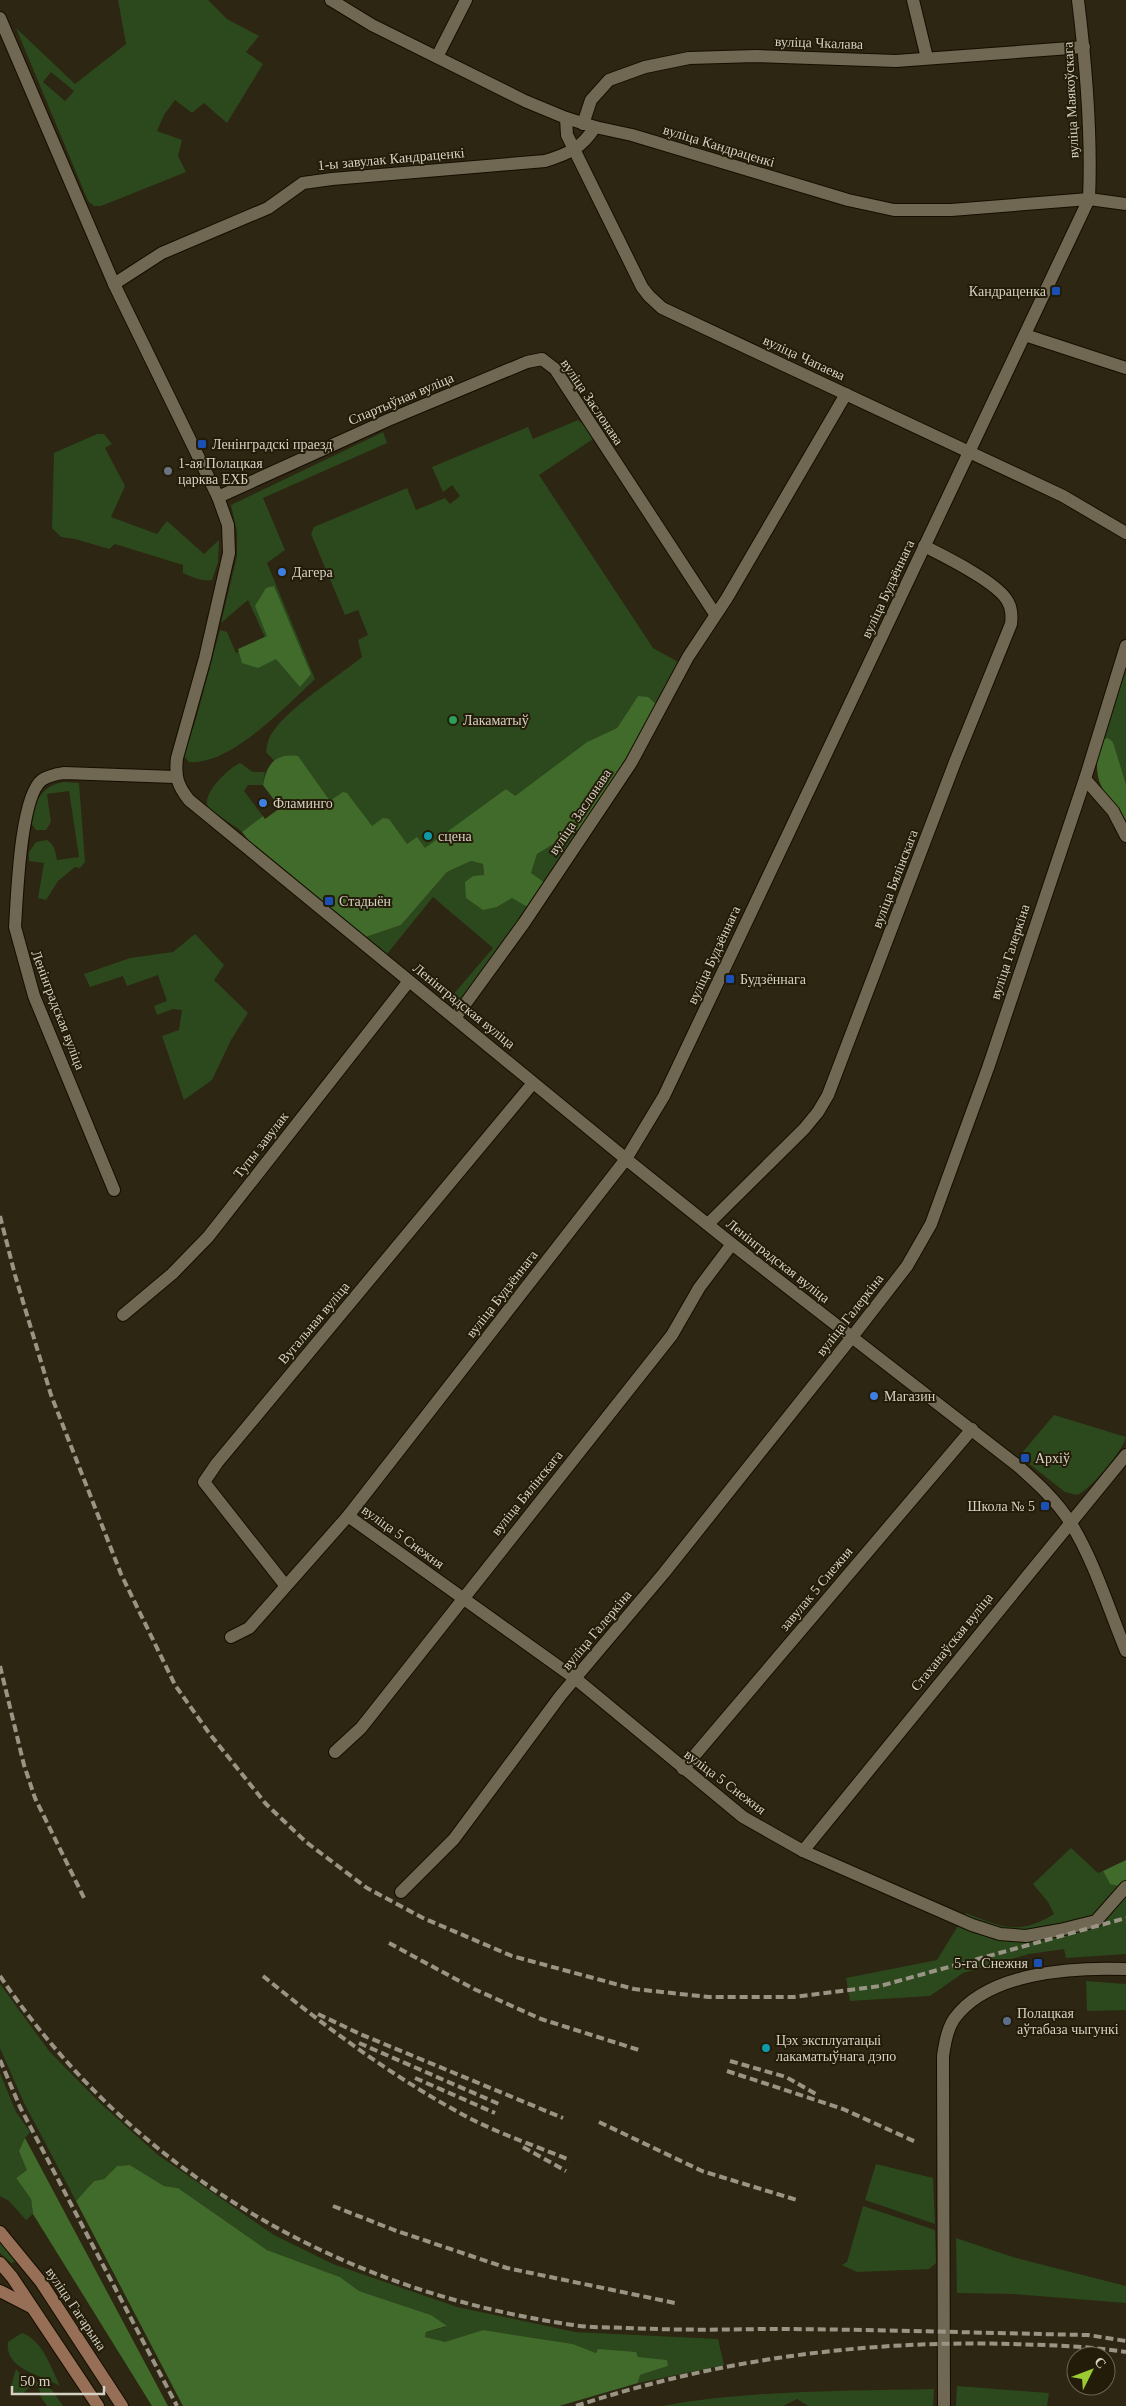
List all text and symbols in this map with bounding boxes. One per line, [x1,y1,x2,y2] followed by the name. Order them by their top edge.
[775,34,864,52] street label: вуліца Чкалава
[1060,41,1082,159] street label: вуліца Маякоўскага
[661,122,777,170] street label: вуліца Кандраценкі
[317,145,465,173] street label: 1-ы завулак Кандраценкі
[969,284,1047,299] place label: Кандраценка
[1050,285,1062,297] marker: Кандраценка
[761,333,848,384] street label: вуліца Чапаева
[558,356,627,448] street label: вуліца Заслонава
[346,370,457,428] street label: Спартыўная вуліца
[212,437,332,452] place label: Ленінградскі праезд
[196,438,208,450] marker: Ленінградскі праезд
[178,456,263,487] place label: 1-ая Полацкая царква ЕХБ
[162,465,174,477] marker: 1-ая Полацкая царква ЕХБ
[859,537,918,640] street label: вуліца Будзённага
[292,565,334,580] place label: Дагера
[276,566,288,578] marker: Дагера
[463,713,529,728] place label: Лакаматыў
[447,714,459,726] marker: Лакаматыў
[546,766,615,858] street label: вуліца Заслонава
[273,796,333,811] place label: Фламинго
[257,797,269,809] marker: Фламинго
[869,827,921,930] street label: вуліца Бялінскага
[438,829,472,844] place label: сцена
[422,830,434,842] marker: сцена
[339,894,391,909] place label: Стадыён
[323,895,335,907] marker: Стадыён
[988,902,1033,1002] street label: вуліца Галеркіна
[685,903,744,1006] street label: вуліца Будзённага
[28,948,88,1073] street label: Ленінградская вуліца
[410,960,519,1052] street label: Ленінградская вуліца
[740,972,807,987] place label: Будзённага
[724,973,736,985] marker: Будзённага
[231,1109,292,1181] street label: Тупы завулак
[723,1216,833,1306] street label: Ленінградская вуліца
[463,1247,541,1341] street label: вуліца Будзённага
[814,1271,887,1359] street label: вуліца Галеркіна
[275,1278,353,1367] street label: Вугальная вуліца
[884,1389,936,1404] place label: Магазин
[868,1390,880,1402] marker: Магазин
[488,1447,566,1538] street label: вуліца Бялінскага
[1035,1451,1070,1466] place label: Архіў
[1019,1452,1031,1464] marker: Архіў
[967,1499,1035,1514] place label: Школа № 5
[1039,1500,1051,1512] marker: Школа № 5
[359,1502,447,1572] street label: вуліца 5 Снежня
[777,1544,856,1634] street label: завулак 5 Снежня
[559,1587,635,1673] street label: вуліца Галеркіна
[908,1589,997,1694] street label: Стаханаўская вуліца
[681,1747,769,1818] street label: вуліца 5 Снежня
[954,1956,1029,1971] place label: 5-га Снежня
[1032,1957,1044,1969] marker: 5-га Снежня
[1017,2006,1119,2037] place label: Полацкая аўтабаза чыгункі
[1001,2015,1013,2027] marker: Полацкая аўтабаза чыгункі
[776,2033,896,2064] place label: Цэх эксплуатацыі лакаматыўнага дэпо
[760,2042,772,2054] marker: Цэх эксплуатацыі лакаматыўнага дэпо
[43,2265,110,2354] street label: вуліца Гагарына
[1066,2346,1116,2396] north arrow
[1091,2354,1109,2371] text: С
[12,2364,105,2396] scale bar
[20,2373,51,2389] text: 50 m

